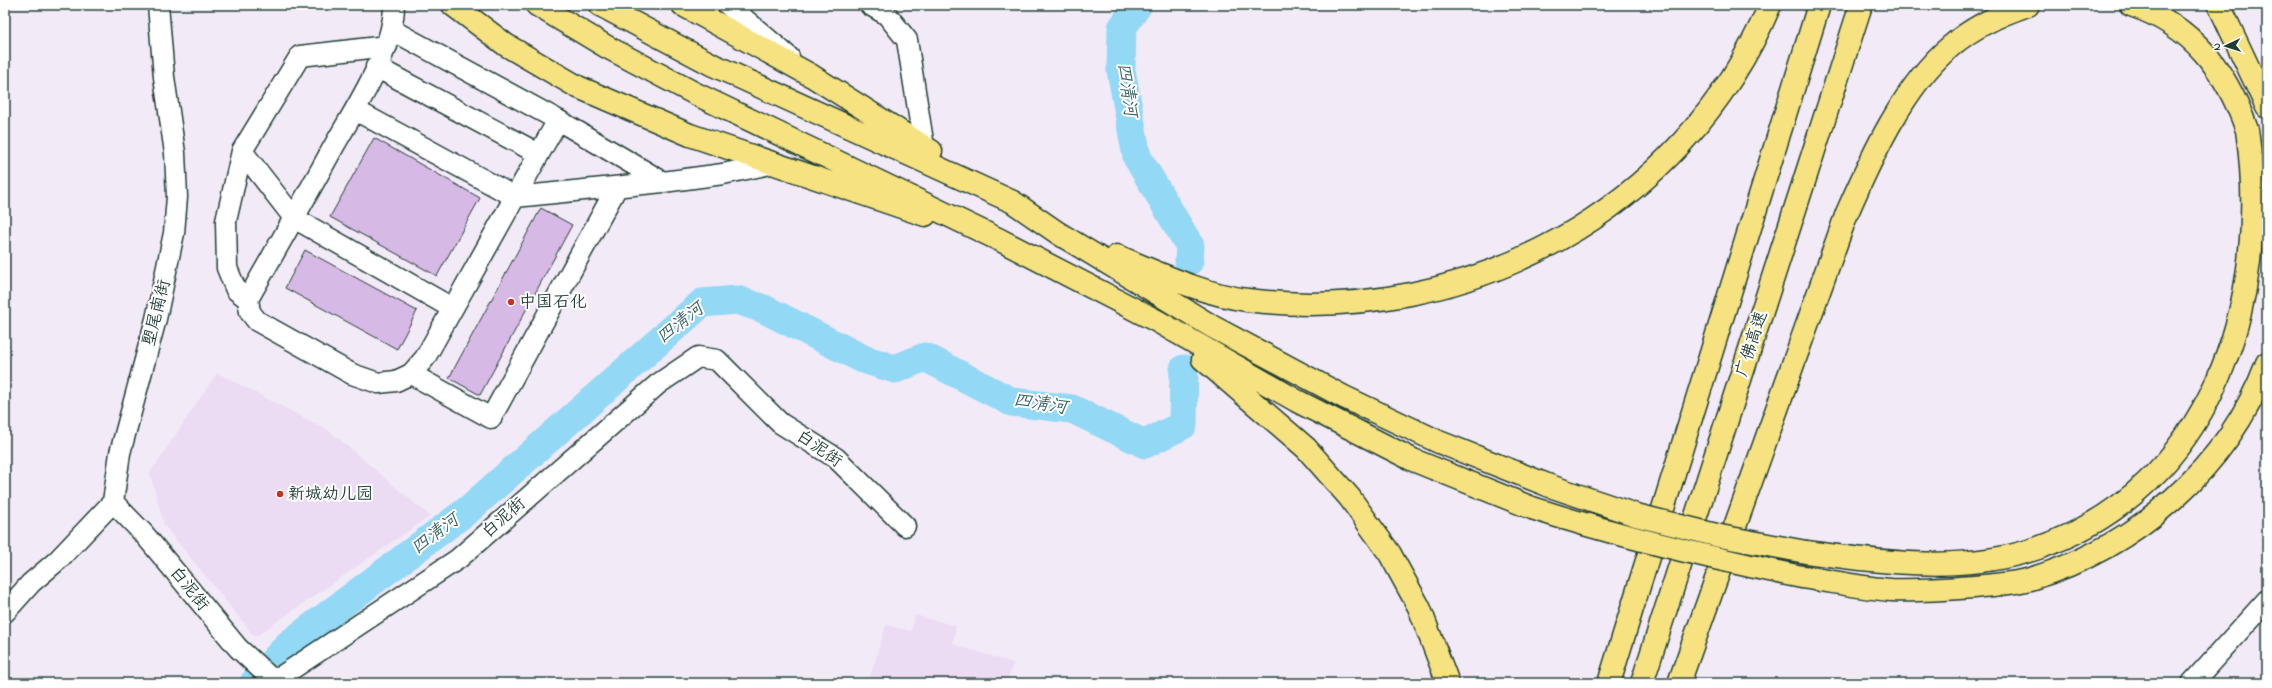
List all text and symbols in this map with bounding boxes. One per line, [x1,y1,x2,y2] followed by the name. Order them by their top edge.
[2206,26,2246,66] north arrow
[2209,42,2225,51] text: N
[1109,61,1143,122] water label: 四清河
[137,277,177,349] street label: 塱尾南街
[519,290,587,315] place label: 中国石化
[652,295,713,351] water label: 四清河
[506,297,516,307] marker: 中国石化
[1730,308,1774,380] street label: 广佛高速
[1011,388,1072,423] water label: 四清河
[791,424,847,474] street label: 白泥街
[288,482,373,507] place label: 新城幼儿园
[275,489,285,499] marker: 新城幼儿园
[477,492,531,544] street label: 白泥街
[407,507,468,562] water label: 四清河
[163,561,215,617] street label: 白泥街

